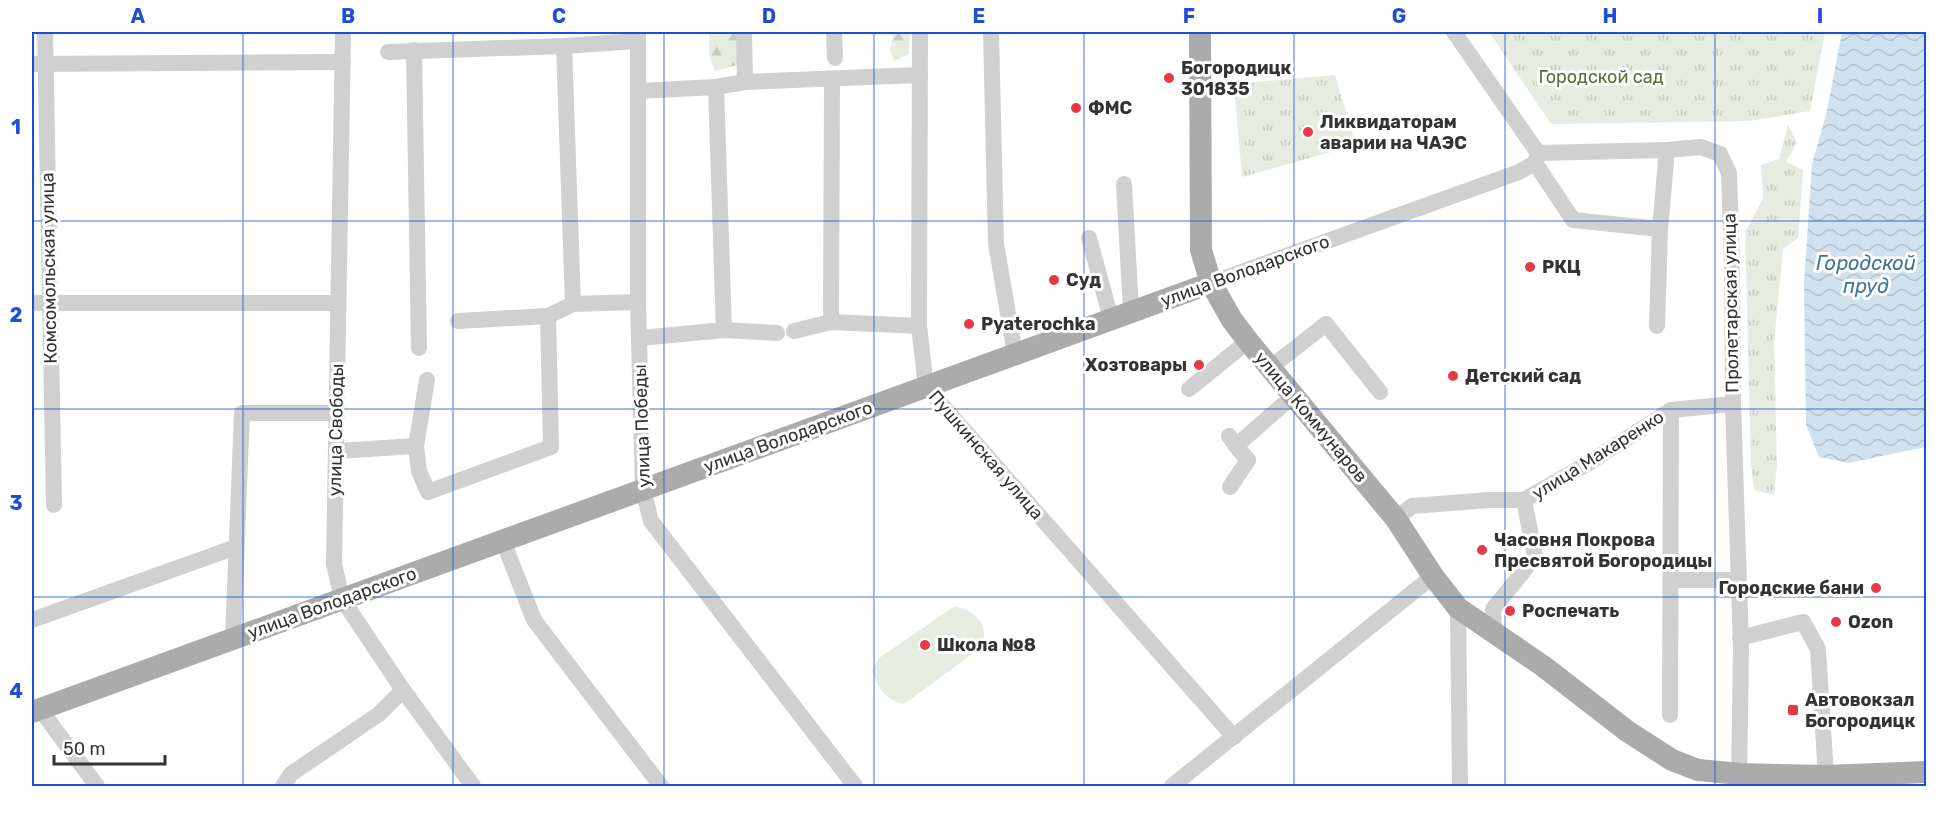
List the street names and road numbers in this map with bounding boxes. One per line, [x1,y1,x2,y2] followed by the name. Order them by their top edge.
[36,172,62,364] street label: Комсомольская улица
[1718,213,1744,393] street label: Пролетарская улица
[1158,230,1332,312] street label: улица Володарского
[1250,347,1372,487] street label: улица Коммунаров
[324,363,348,497] street label: улица Свободы
[629,364,655,488] street label: улица Победы
[924,386,1048,524] street label: Пушкинская улица
[701,396,875,478] street label: улица Володарского
[1528,406,1668,504] street label: улица Макаренко
[245,562,419,644] street label: улица Володарского

